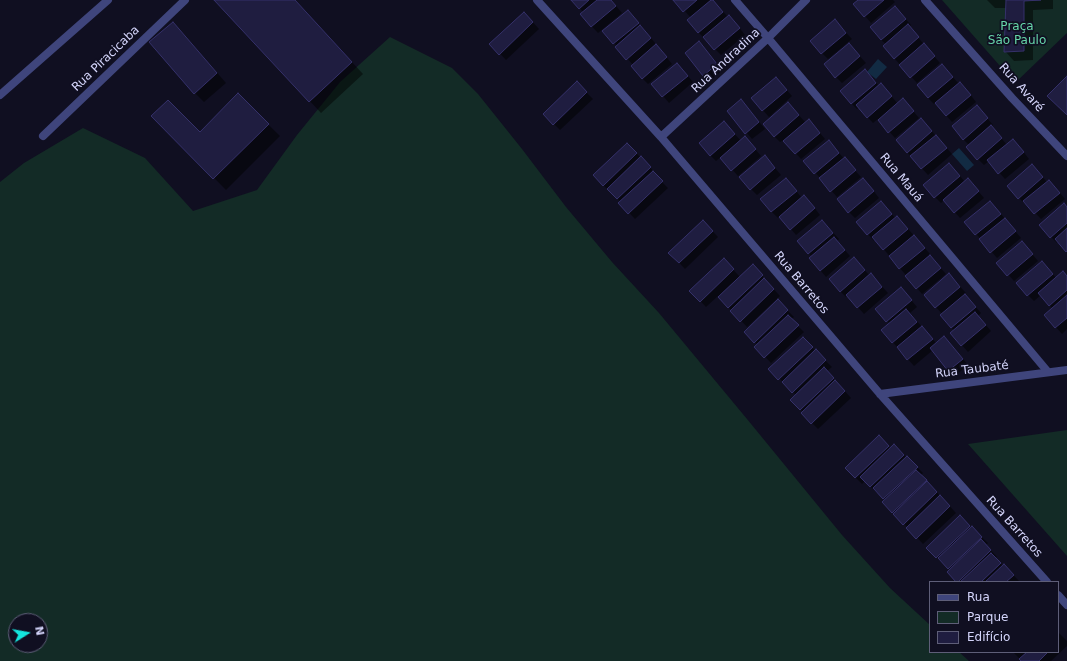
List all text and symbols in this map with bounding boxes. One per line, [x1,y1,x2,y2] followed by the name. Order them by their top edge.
[988,20,1046,48] park label: Praça São Paulo
[69,23,143,95] street label: Rua Piracicaba
[689,26,763,96] street label: Rua Andradina
[995,61,1047,115] street label: Rua Avaré
[876,151,926,205] street label: Rua Mauá
[771,249,831,317] street label: Rua Barretos
[934,358,1010,382] street label: Rua Taubaté
[983,493,1045,561] street label: Rua Barretos
[929,581,1059,653] legend
[967,590,990,604] text: Rua
[967,610,1008,624] text: Parque
[8,613,48,653] north arrow
[32,625,47,637] text: N
[967,630,1010,644] text: Edifício

